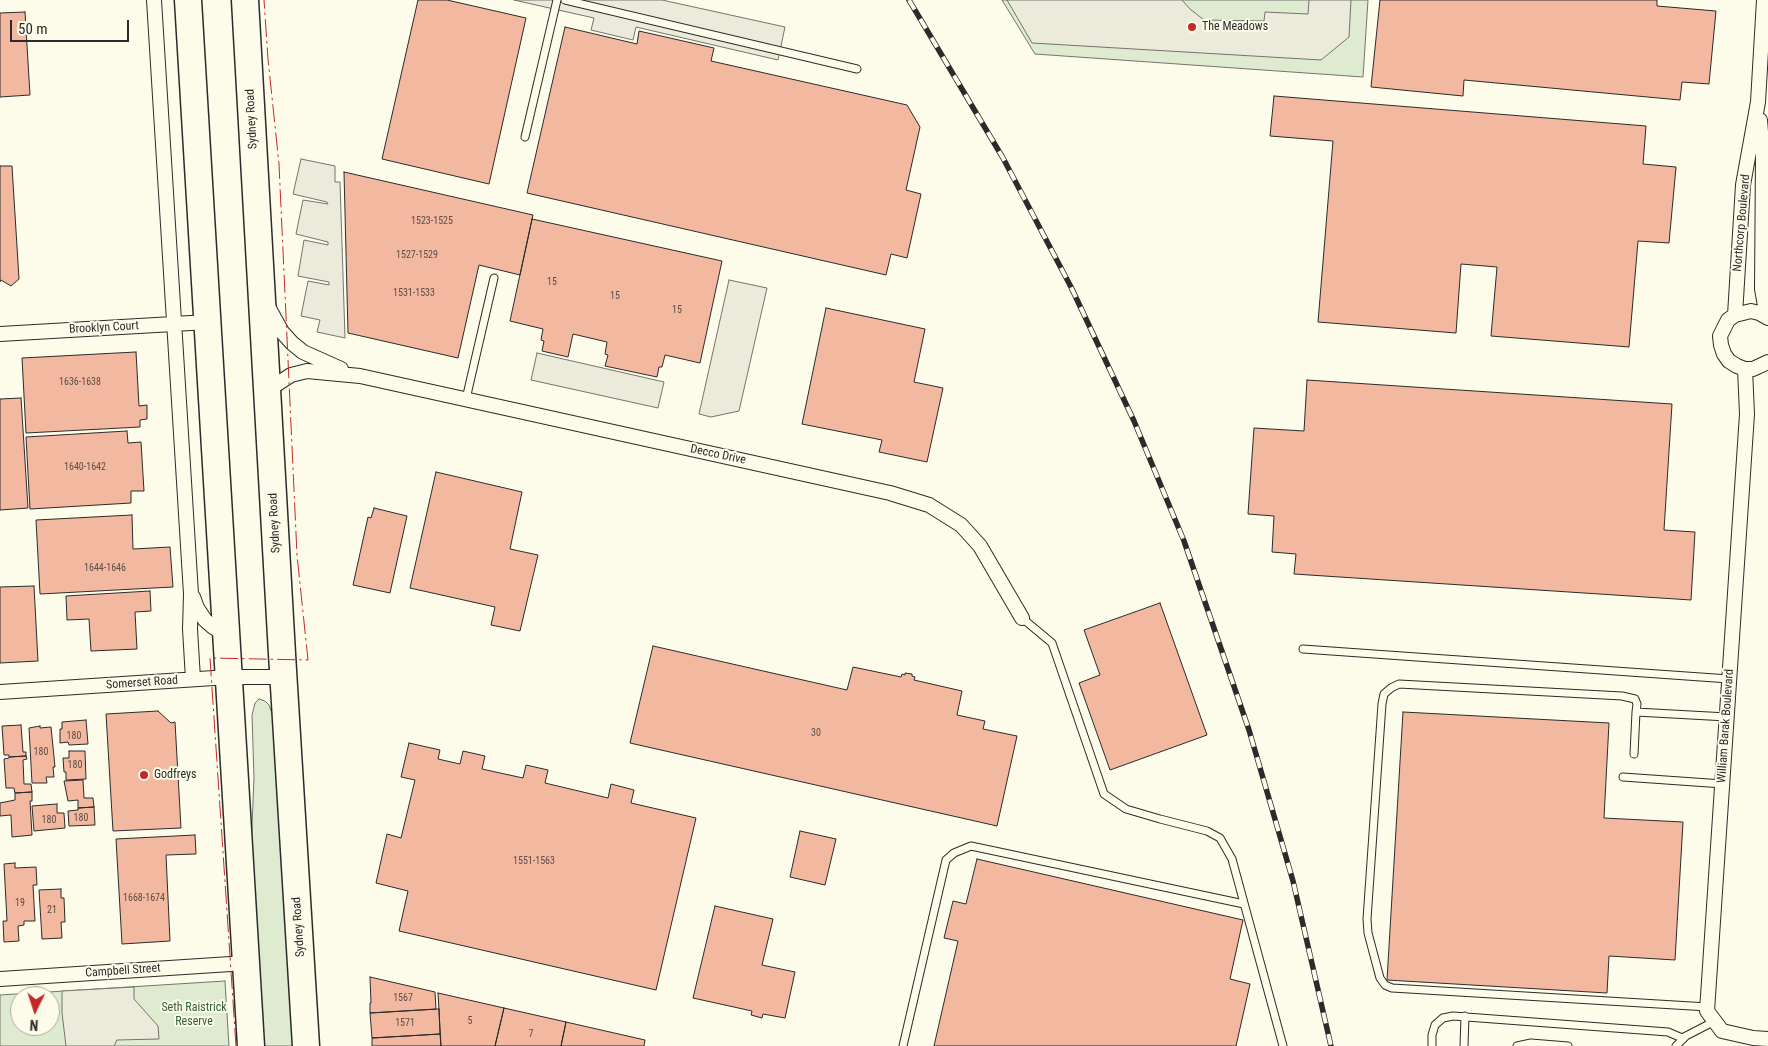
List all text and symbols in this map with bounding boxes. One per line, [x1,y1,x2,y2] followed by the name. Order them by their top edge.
[12,10,131,42] scale bar
[18,20,48,38] text: 50 m
[1202,20,1268,34] place label: The Meadows
[1186,21,1198,33] marker: The Meadows
[243,89,261,149] street label: Sydney Road
[1731,174,1753,272] street label: Northcorp Boulevard
[411,215,453,227] house number: 1523-1525
[396,249,438,261] house number: 1527-1529
[547,276,557,288] house number: 15
[393,287,435,299] house number: 1531-1533
[610,290,620,302] house number: 15
[672,304,682,316] house number: 15
[69,319,139,337] street label: Brooklyn Court
[59,376,101,388] house number: 1636-1638
[689,442,747,468] street label: Decco Drive
[64,461,106,473] house number: 1640-1642
[266,493,284,553] street label: Sydney Road
[84,562,126,574] house number: 1644-1646
[1715,668,1737,784] street label: William Barak Boulevard
[106,673,178,693] street label: Somerset Road
[811,727,821,739] house number: 30
[67,730,81,742] house number: 180
[34,746,48,758] house number: 180
[68,759,82,771] house number: 180
[154,768,196,782] place label: Godfreys
[138,769,150,781] marker: Godfreys
[74,812,88,824] house number: 180
[42,814,56,826] house number: 180
[513,855,555,867] house number: 1551-1563
[123,892,165,904] house number: 1668-1674
[290,896,308,958] street label: Sydney Road
[15,897,25,909] house number: 19
[47,904,57,916] house number: 21
[85,961,161,981] street label: Campbell Street
[10,986,60,1036] north arrow
[393,992,413,1004] house number: 1567
[161,1001,227,1029] park label: Seth Raistrick Reserve
[468,1015,472,1027] house number: 5
[29,1017,39,1033] text: N
[395,1017,415,1029] house number: 1571
[529,1028,533,1040] house number: 7

